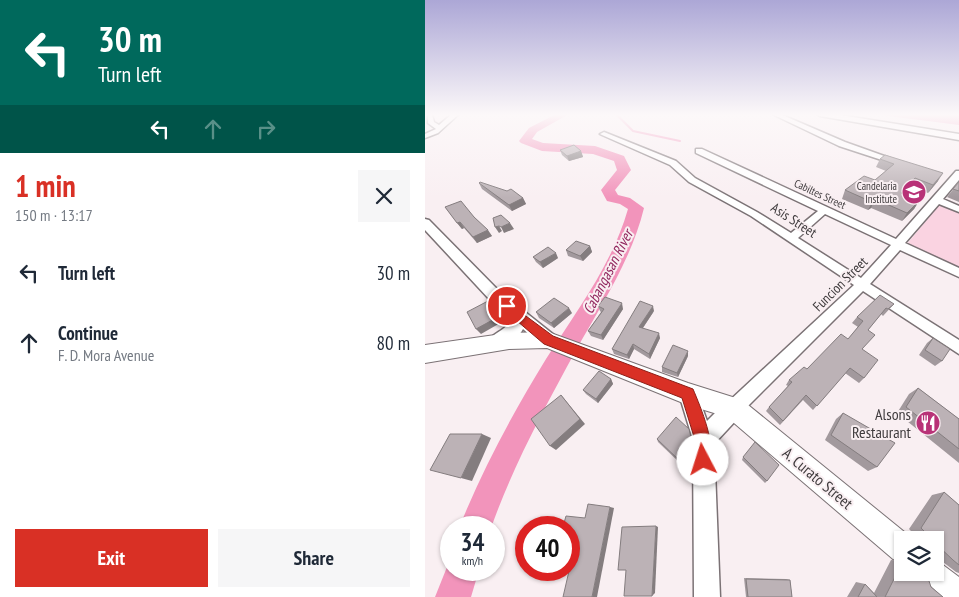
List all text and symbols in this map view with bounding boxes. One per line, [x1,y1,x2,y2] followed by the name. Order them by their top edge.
[98,16,162,62] text: 30 m
[15,20,80,85] icon: left
[98,60,162,88] text: Turn left
[146,115,174,143] icon: left
[199,115,227,143] icon: ahead
[252,115,280,143] icon: right
[15,166,76,205] text: 1 min
[358,170,410,222] button: close
[792,176,848,212] street label: Cabiltes Street
[857,179,897,206] place label: Candelaria Institute
[901,179,927,205] school or university icon: Candelaria Institute
[768,199,820,242] street label: Asis Street
[15,205,93,225] text: 150 m · 13:17
[578,225,638,317] water label: Cabangasan River
[809,253,871,315] street label: Funcion Street
[15,259,43,287] icon: left
[58,261,115,285] text: Turn left
[377,261,410,285] text: 30 m
[486,285,528,327] pin
[493,292,521,320] icon: arrive
[58,321,118,345] text: Continue
[15,329,43,357] icon: ahead
[377,331,410,355] text: 80 m
[58,345,154,365] text: F. D. Mora Avenue
[852,404,912,442] place label: Alsons Restaurant
[915,410,941,436] restaurant icon: Alsons Restaurant
[676,433,728,485] position arrow
[779,443,858,514] street label: A. Curato Street
[515,516,580,581] speed limit sign: 40
[461,526,484,558] text: 34
[15,529,208,587] button: Exit
[218,529,410,587] button: Share
[894,531,944,581] map controls
[894,531,944,581] button: layers
[462,553,483,568] text: km/h

